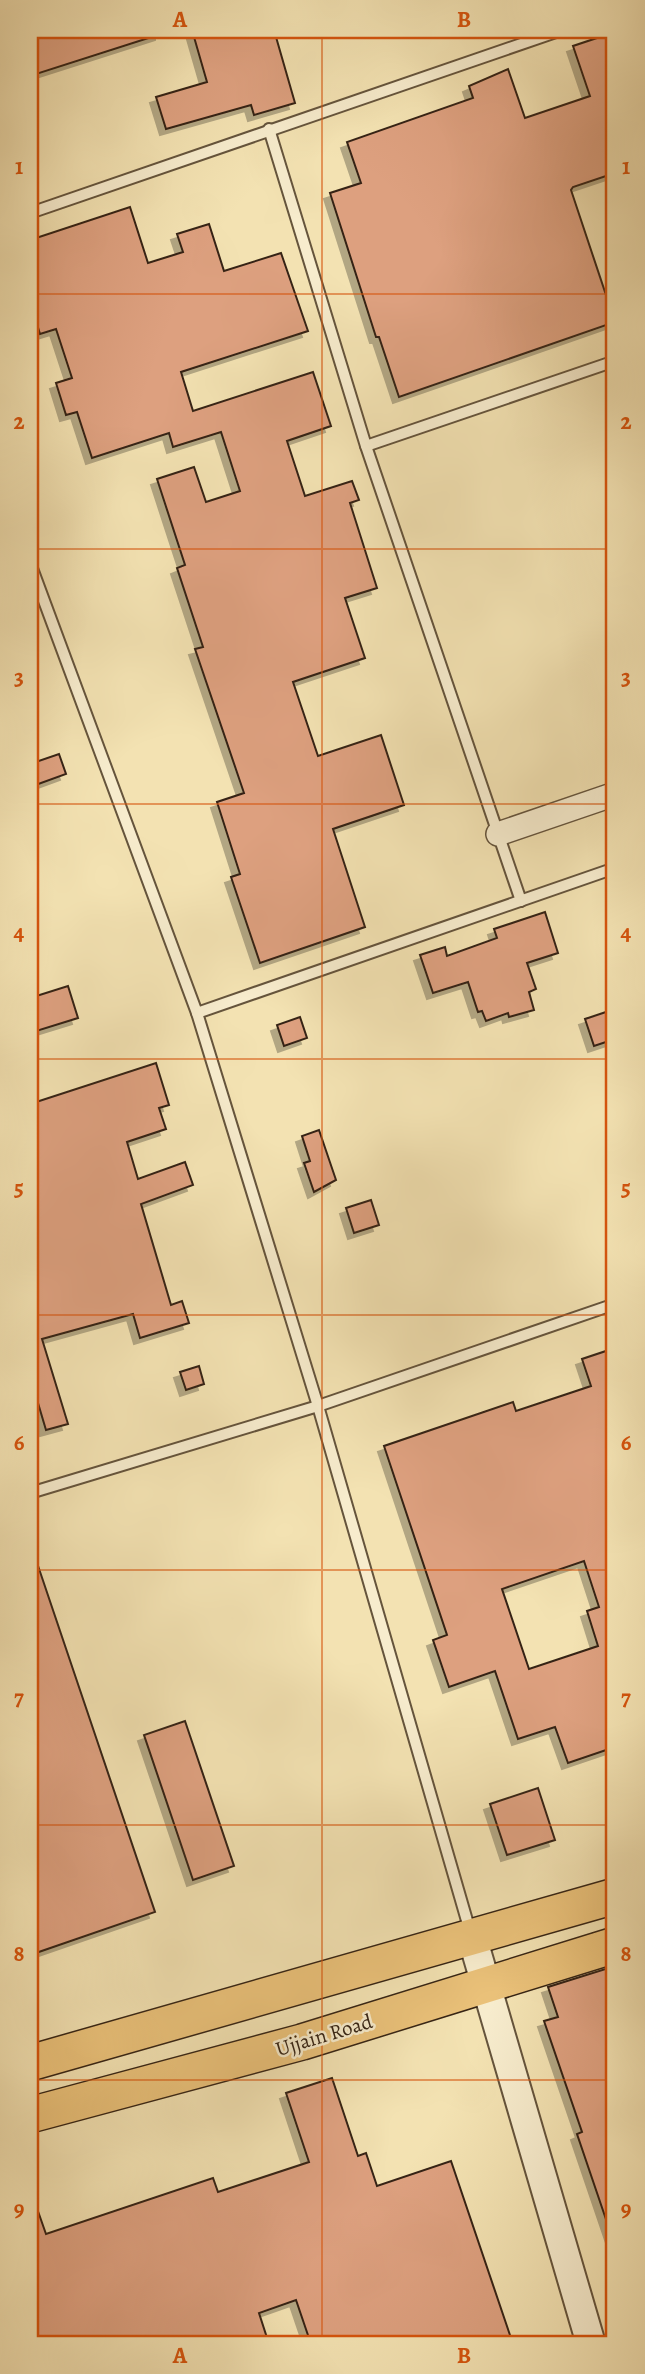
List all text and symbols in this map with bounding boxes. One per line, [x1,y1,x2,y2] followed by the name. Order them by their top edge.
[172,4,188,35] text: A
[457,4,471,35] text: B
[15,151,23,182] text: 1
[622,151,630,182] text: 1
[13,406,25,437] text: 2
[620,406,632,437] text: 2
[14,662,24,693] text: 3
[621,662,631,693] text: 3
[14,917,25,948] text: 4
[621,917,632,948] text: 4
[14,1172,24,1203] text: 5
[621,1172,631,1203] text: 5
[14,1427,25,1458] text: 6
[621,1427,632,1458] text: 6
[14,1682,24,1713] text: 7
[621,1682,631,1713] text: 7
[13,1938,25,1969] text: 8
[620,1938,632,1969] text: 8
[272,2007,377,2063] street label: Ujjain Road
[14,2193,24,2224] text: 9
[621,2193,631,2224] text: 9
[172,2340,188,2371] text: A
[457,2340,471,2371] text: B

